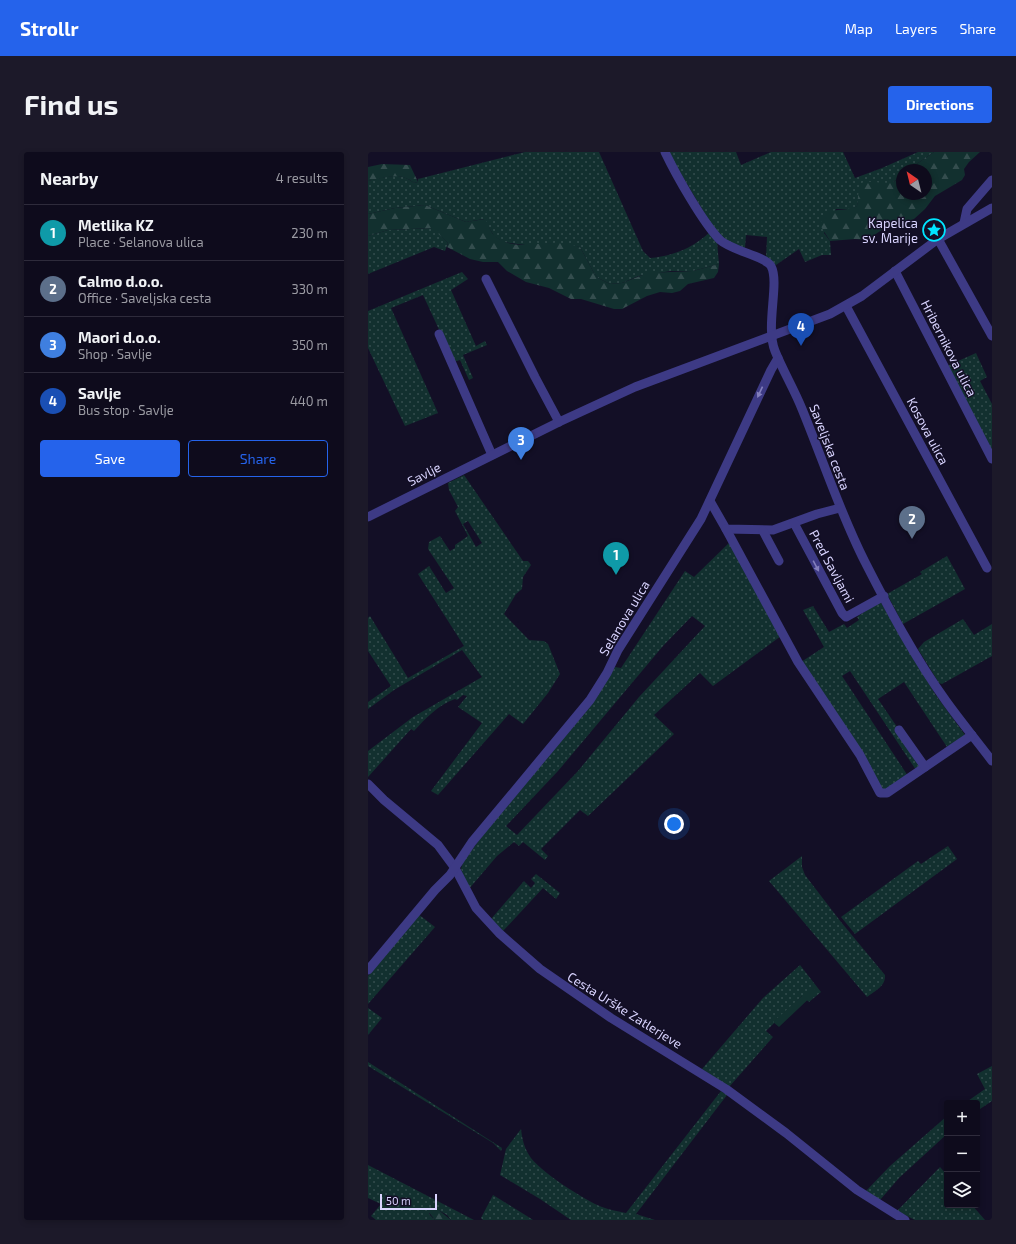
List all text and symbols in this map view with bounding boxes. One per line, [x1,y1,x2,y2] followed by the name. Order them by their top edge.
[20,17,79,40] text: Strollr
[845,20,873,37] text: Map
[895,20,937,37] text: Layers
[959,20,996,37] text: Share
[888,86,992,123] button: Directions
[24,87,118,121] text: Find us
[896,164,932,200] north arrow
[40,168,98,188] text: Nearby
[276,170,328,186] text: 4 results
[862,215,918,246] place label: Kapelica sv. Marije
[78,216,154,234] text: Metlika KZ
[921,217,947,243] place icon: Kapelica sv. Marije
[50,225,56,241] text: 1
[291,225,328,241] text: 230 m
[78,234,204,250] text: Place · Selanova ulica
[78,272,163,290] text: Calmo d.o.o.
[49,281,57,297] text: 2
[291,281,328,297] text: 330 m
[78,290,211,306] text: Office · Saveljska cesta
[918,297,980,399] street label: Hribernikova ulica
[788,313,814,346] pin: 4
[78,328,161,346] text: Maori d.o.o.
[49,337,57,353] text: 3
[292,337,328,353] text: 350 m
[78,346,152,362] text: Shop · Savlje
[78,384,121,402] text: Savlje
[757,387,763,398] one-way arrow
[49,393,57,409] text: 4
[290,393,328,409] text: 440 m
[904,395,952,467] street label: Kosova ulica
[78,402,174,418] text: Bus stop · Savlje
[806,402,854,492] street label: Saveljska cesta
[508,427,534,460] pin: 3
[40,440,180,477] button: Save
[188,440,328,477] button: Share
[405,459,443,489] street label: Savlje
[899,506,925,539] pin: 2
[806,527,858,605] street label: Pred Savljami
[603,542,629,575] pin: 1
[813,560,819,572] one-way arrow
[595,577,653,659] street label: Selanova ulica
[664,814,684,834] your location
[565,968,685,1052] street label: Cesta Urške Zatlerjeve
[944,1100,980,1208] map controls
[944,1100,980,1136] button: +
[944,1136,980,1172] button: −
[944,1172,980,1208] button: layers
[380,1192,437,1211] scale bar
[386,1194,411,1207] text: 50 m

